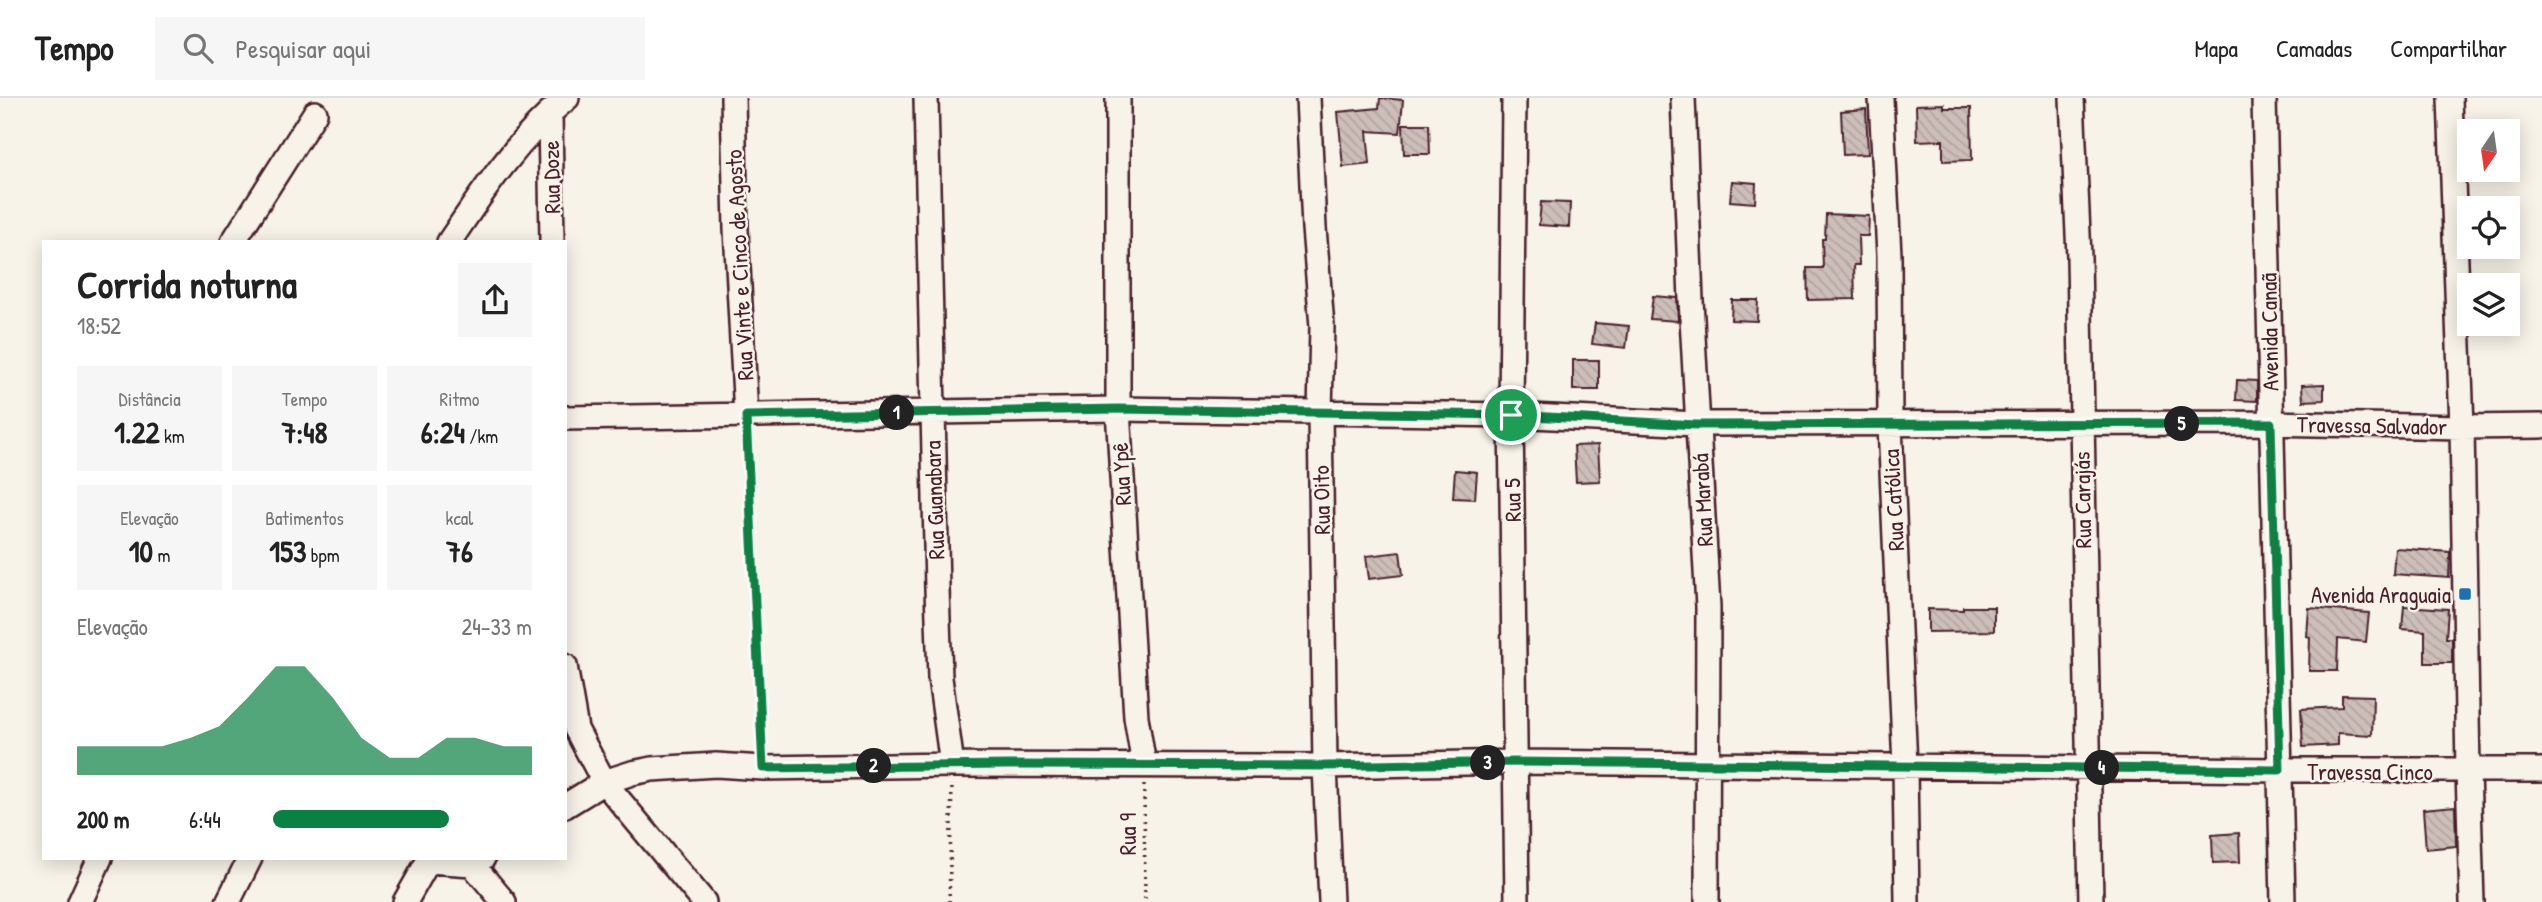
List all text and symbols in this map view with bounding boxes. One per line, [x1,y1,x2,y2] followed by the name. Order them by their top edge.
[155,17,645,80] search box
[35,26,113,70] text: Tempo
[179,29,217,67] icon: search
[235,31,371,66] text: Pesquisar aqui
[2195,32,2238,64] text: Mapa
[2276,32,2352,64] text: Camadas
[2390,32,2507,64] text: Compartilhar
[2457,119,2520,182] north arrow
[2457,119,2520,336] map controls
[535,140,567,214] street label: Rua Doze
[717,149,761,381] street label: Rua Vinte e Cinco de Agosto
[2457,196,2520,259] button: locate
[77,258,297,310] text: Corrida noturna
[458,263,532,337] button: share
[2252,273,2286,391] street label: Avenida Canaã
[2457,273,2520,336] button: layers
[77,310,121,341] text: 18:52
[1481,385,1541,445] pin
[118,386,181,412] text: Distância
[282,386,327,412] text: Tempo
[440,386,480,412] text: Ritmo
[880,396,914,430] pin: 1
[1492,396,1530,434] icon: arrive
[893,399,900,425] text: 1
[2164,406,2200,442] pin: 5
[2297,408,2447,442] street label: Travessa Salvador
[2177,410,2186,436] text: 5
[114,412,160,452] text: 1.22
[281,412,328,452] text: 7:48
[421,412,465,452] text: 6:24
[160,423,185,449] text: km
[465,423,498,449] text: /km
[916,440,952,560] street label: Rua Guanabara
[1104,442,1138,506] street label: Rua Ypê
[1875,448,1911,552] street label: Rua Católica
[2066,451,2098,549] street label: Rua Carajás
[1684,453,1720,547] street label: Rua Marabá
[1305,465,1337,535] street label: Rua Oito
[1496,478,1528,522] street label: Rua 5
[120,505,179,531] text: Elevação
[265,505,344,531] text: Batimentos
[446,505,473,531] text: kcal
[129,531,153,571] text: 10
[269,531,306,571] text: 153
[446,531,473,571] text: 76
[153,542,170,568] text: m
[306,542,340,568] text: bpm
[2311,579,2451,610] place label: Avenida Araguaia
[2457,586,2473,602] marker: Avenida Araguaia
[77,611,148,642] text: Elevação
[461,611,532,642] text: 24–33 m
[1470,746,1506,780] pin: 3
[856,748,892,784] pin: 2
[1483,749,1492,775] text: 3
[2084,750,2120,786] pin: 4
[869,752,878,778] text: 2
[2098,754,2105,780] text: 4
[2307,756,2433,787] street label: Travessa Cinco
[77,804,129,835] text: 200 m
[189,804,221,835] text: 6:44
[1112,813,1143,855] street label: Rua 9

